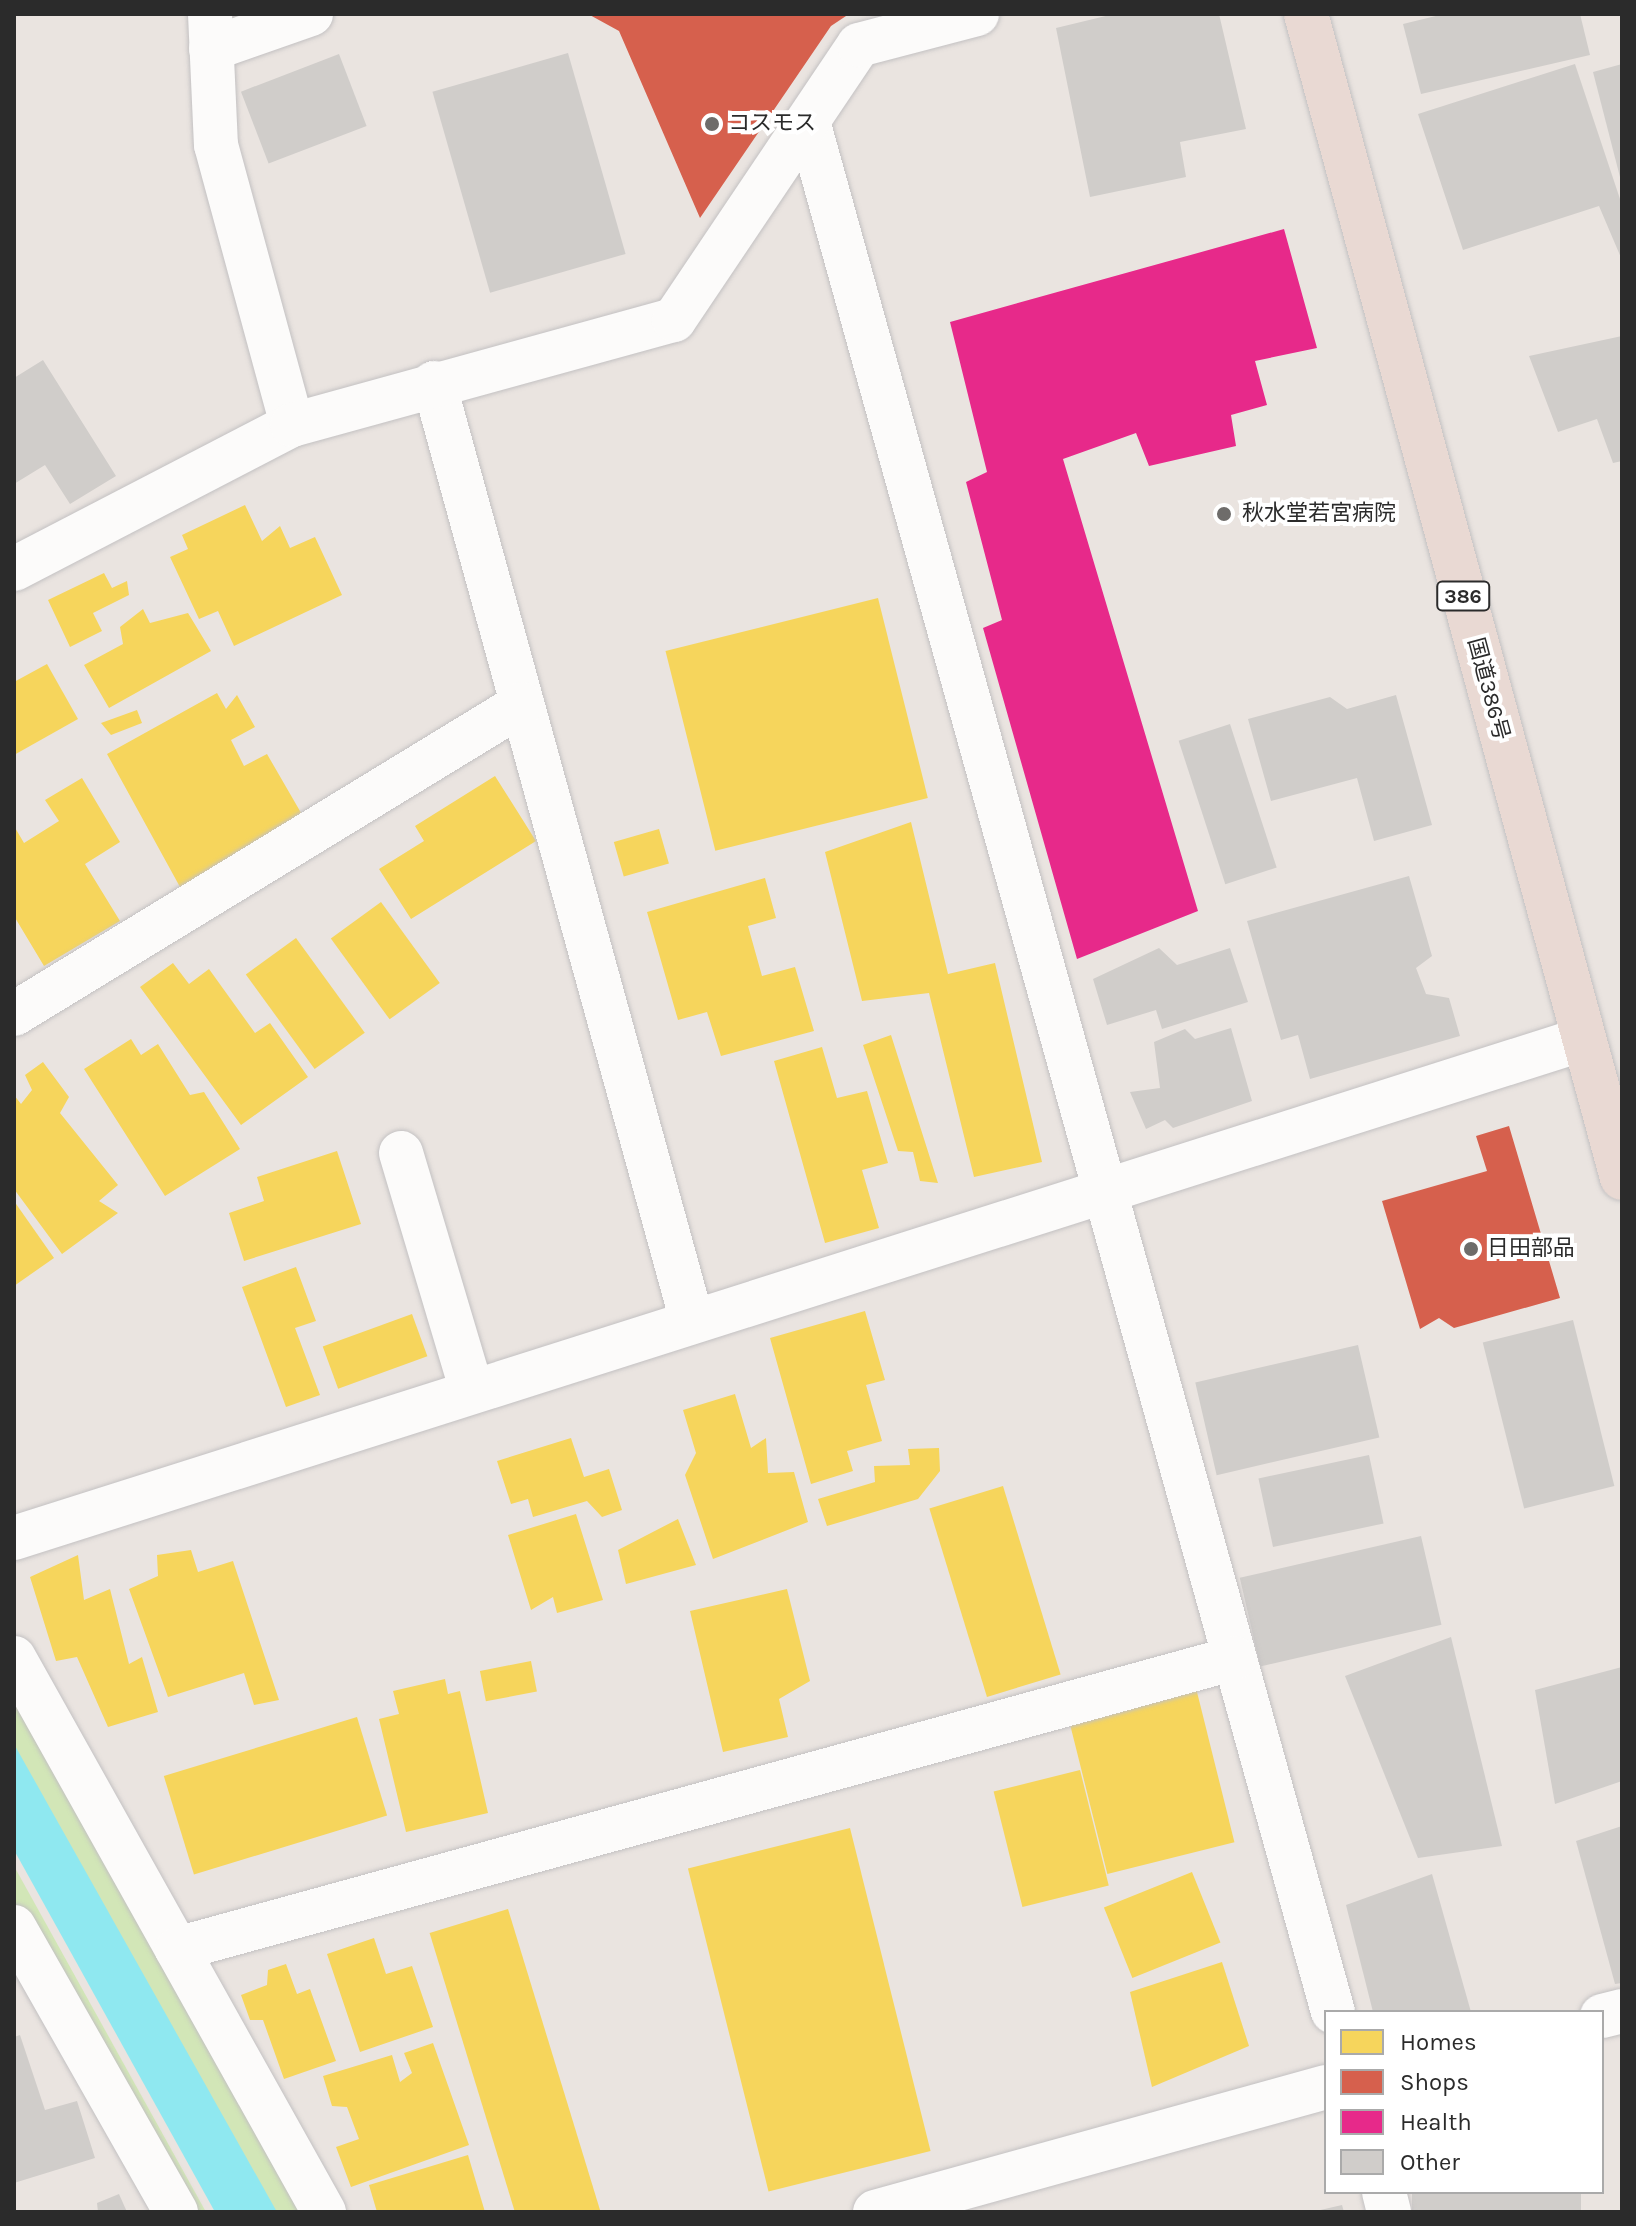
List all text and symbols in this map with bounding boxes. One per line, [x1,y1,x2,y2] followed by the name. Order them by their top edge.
[728,111,816,137] place label: コスモス
[703,115,721,133] marker: コスモス
[1242,501,1396,527] place label: 秋水堂若宮病院
[1213,503,1235,525] marker: 秋水堂若宮病院
[1435,580,1491,612] road number: 386
[1462,635,1514,743] street label: 国道386号
[1487,1236,1575,1262] place label: 日田部品
[1462,1240,1480,1258] marker: 日田部品
[1324,2010,1604,2194] legend
[1400,2028,1477,2056] text: Homes
[1400,2068,1469,2096] text: Shops
[1400,2108,1472,2136] text: Health
[1400,2148,1460,2176] text: Other

